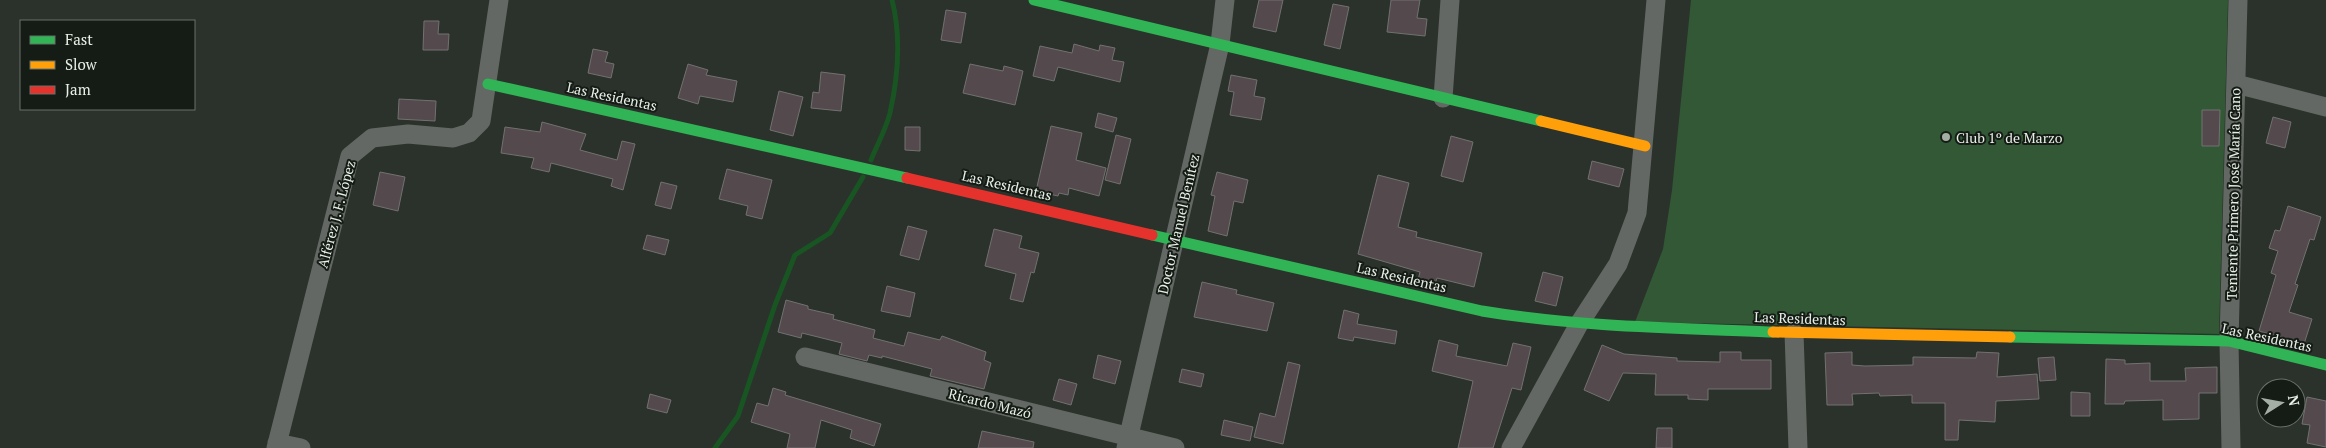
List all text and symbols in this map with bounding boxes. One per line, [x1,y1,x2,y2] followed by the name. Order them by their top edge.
[20,20,195,110] legend
[65,29,93,49] text: Fast
[65,54,98,74] text: Slow
[565,77,659,115] street label: Las Residentas
[65,79,91,99] text: Jam
[2222,87,2244,300] street label: Teniente Primero José María Cano
[1956,128,2063,147] place label: Club 1º de Marzo
[1940,131,1952,143] marker: Club 1º de Marzo
[1153,152,1203,296] street label: Doctor Manuel Benítez
[312,158,360,270] street label: Alférez J. F. López
[960,165,1054,205] street label: Las Residentas
[1355,257,1449,297] street label: Las Residentas
[1754,307,1846,329] street label: Las Residentas
[2220,318,2314,356] street label: Las Residentas
[2256,378,2306,428] north arrow
[947,384,1034,423] street label: Ricardo Mazó
[2284,393,2305,408] text: N

